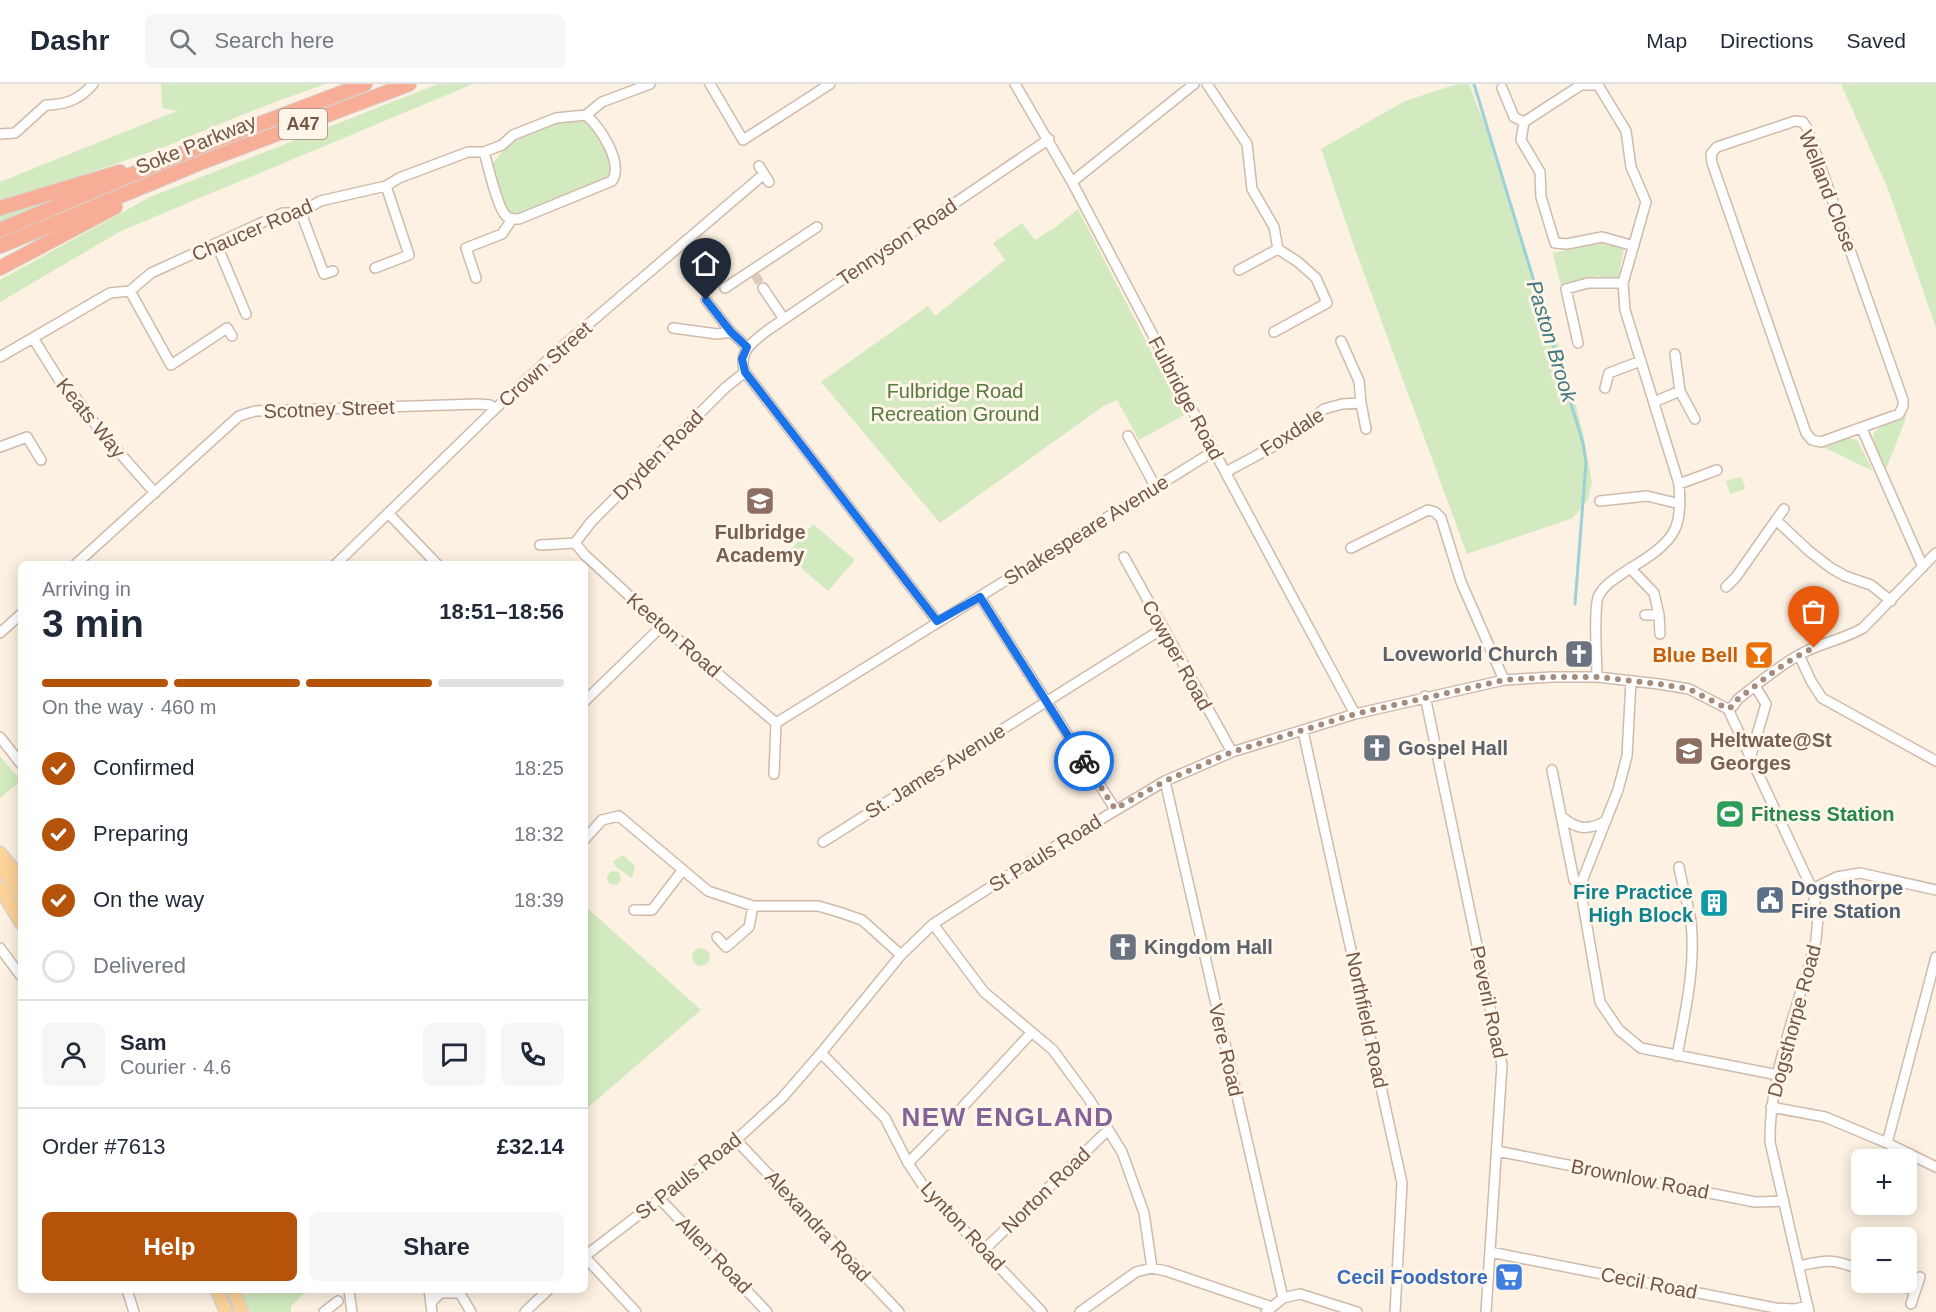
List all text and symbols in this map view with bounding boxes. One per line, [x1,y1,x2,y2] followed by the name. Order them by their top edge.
[145,14,565,68] search box
[30,25,109,56] text: Dashr
[166,25,199,58] icon: search
[214,28,334,53] text: Search here
[1646,29,1687,52] text: Map
[1720,29,1813,52] text: Directions
[1846,29,1906,52] text: Saved
[279,109,327,139] road number: A47
[133,110,259,178] street label: Soke Parkway
[1795,127,1861,255] street label: Welland Close
[833,194,961,290] street label: Tennyson Road
[188,195,316,265] street label: Chaucer Road
[680,238,731,300] pin
[689,247,722,280] icon: home
[1523,277,1582,406] water label: Paston Brook
[494,316,596,411] street label: Crown Street
[1144,332,1228,464] street label: Fulbridge Road
[52,374,130,462] street label: Keats Way
[871,380,1039,425] park label: Fulbridge Road Recreation Ground
[263,396,395,422] street label: Scotney Street
[1256,403,1328,461] street label: Foxdale
[609,406,707,504] street label: Dryden Road
[1000,470,1172,590] street label: Shakespeare Avenue
[744,485,776,517] school or university icon: Fulbridge Academy
[714,521,806,566] place label: Fulbridge Academy
[42,578,131,600] text: Arriving in
[1788,586,1839,648] pin
[623,588,725,682] street label: Keeton Road
[1797,595,1830,628] icon: bag
[1138,596,1216,714] street label: Cowper Road
[439,599,564,624] text: 18:51–18:56
[42,602,144,645] text: 3 min
[1563,638,1595,670] church icon: Loveworld Church
[1743,639,1775,671] bar icon: Blue Bell
[1382,643,1558,665] place label: Loveworld Church
[1652,644,1738,666] place label: Blue Bell
[42,696,217,718] text: On the way · 460 m
[861,719,1009,823] street label: St. James Avenue
[1710,729,1832,774] place label: Heltwate@St Georges
[1054,731,1114,791] courier
[1361,732,1393,764] church icon: Gospel Hall
[1673,735,1705,767] school or university icon: Heltwate@St Georges
[1398,737,1508,759] place label: Gospel Hall
[1068,745,1101,778] icon: bike
[42,752,75,785] icon: check
[93,755,194,780] text: Confirmed
[514,757,564,779] text: 18:25
[1714,798,1746,830] sports icon: Fitness Station
[1751,803,1894,825] place label: Fitness Station
[985,810,1105,896] street label: St Pauls Road
[42,818,75,851] icon: check
[93,821,188,846] text: Preparing
[514,823,564,845] text: 18:32
[1791,877,1903,922] place label: Dogsthorpe Fire Station
[1573,881,1694,926] place label: Fire Practice High Block
[42,884,75,917] icon: check
[1754,884,1786,916] public building icon: Dogsthorpe Fire Station
[93,887,204,912] text: On the way
[1698,887,1730,919] building icon: Fire Practice High Block
[514,889,564,911] text: 18:39
[1107,931,1139,963] church icon: Kingdom Hall
[1144,936,1273,958] place label: Kingdom Hall
[1763,942,1825,1100] street label: Dogsthorpe Road
[1466,944,1512,1060] street label: Peveril Road
[1342,950,1392,1090] street label: Northfield Road
[93,953,186,978] text: Delivered
[1205,1001,1247,1099] street label: Vere Road
[42,1023,105,1086] button: person
[423,1023,486,1086] button: chat
[501,1023,564,1086] button: phone
[120,1030,166,1055] text: Sam
[120,1056,231,1078] text: Courier · 4.6
[902,1102,1114,1132] district label: NEW ENGLAND
[631,1128,745,1224] street label: St Pauls Road
[42,1134,166,1159] text: Order #7613
[497,1134,564,1159] text: £32.14
[998,1143,1094,1237] street label: Norton Road
[1851,1149,1917,1293] map controls
[1851,1149,1917,1215] button: +
[1569,1155,1711,1203] street label: Brownlow Road
[761,1166,875,1286] street label: Alexandra Road
[917,1177,1009,1275] street label: Lynton Road
[42,1212,297,1281] button: Help
[309,1212,564,1281] button: Share
[672,1212,756,1298] street label: Allen Road
[1851,1227,1917,1293] button: −
[1493,1261,1525,1293] supermarket icon: Cecil Foodstore
[1599,1263,1699,1303] street label: Cecil Road
[1337,1266,1488,1288] place label: Cecil Foodstore

